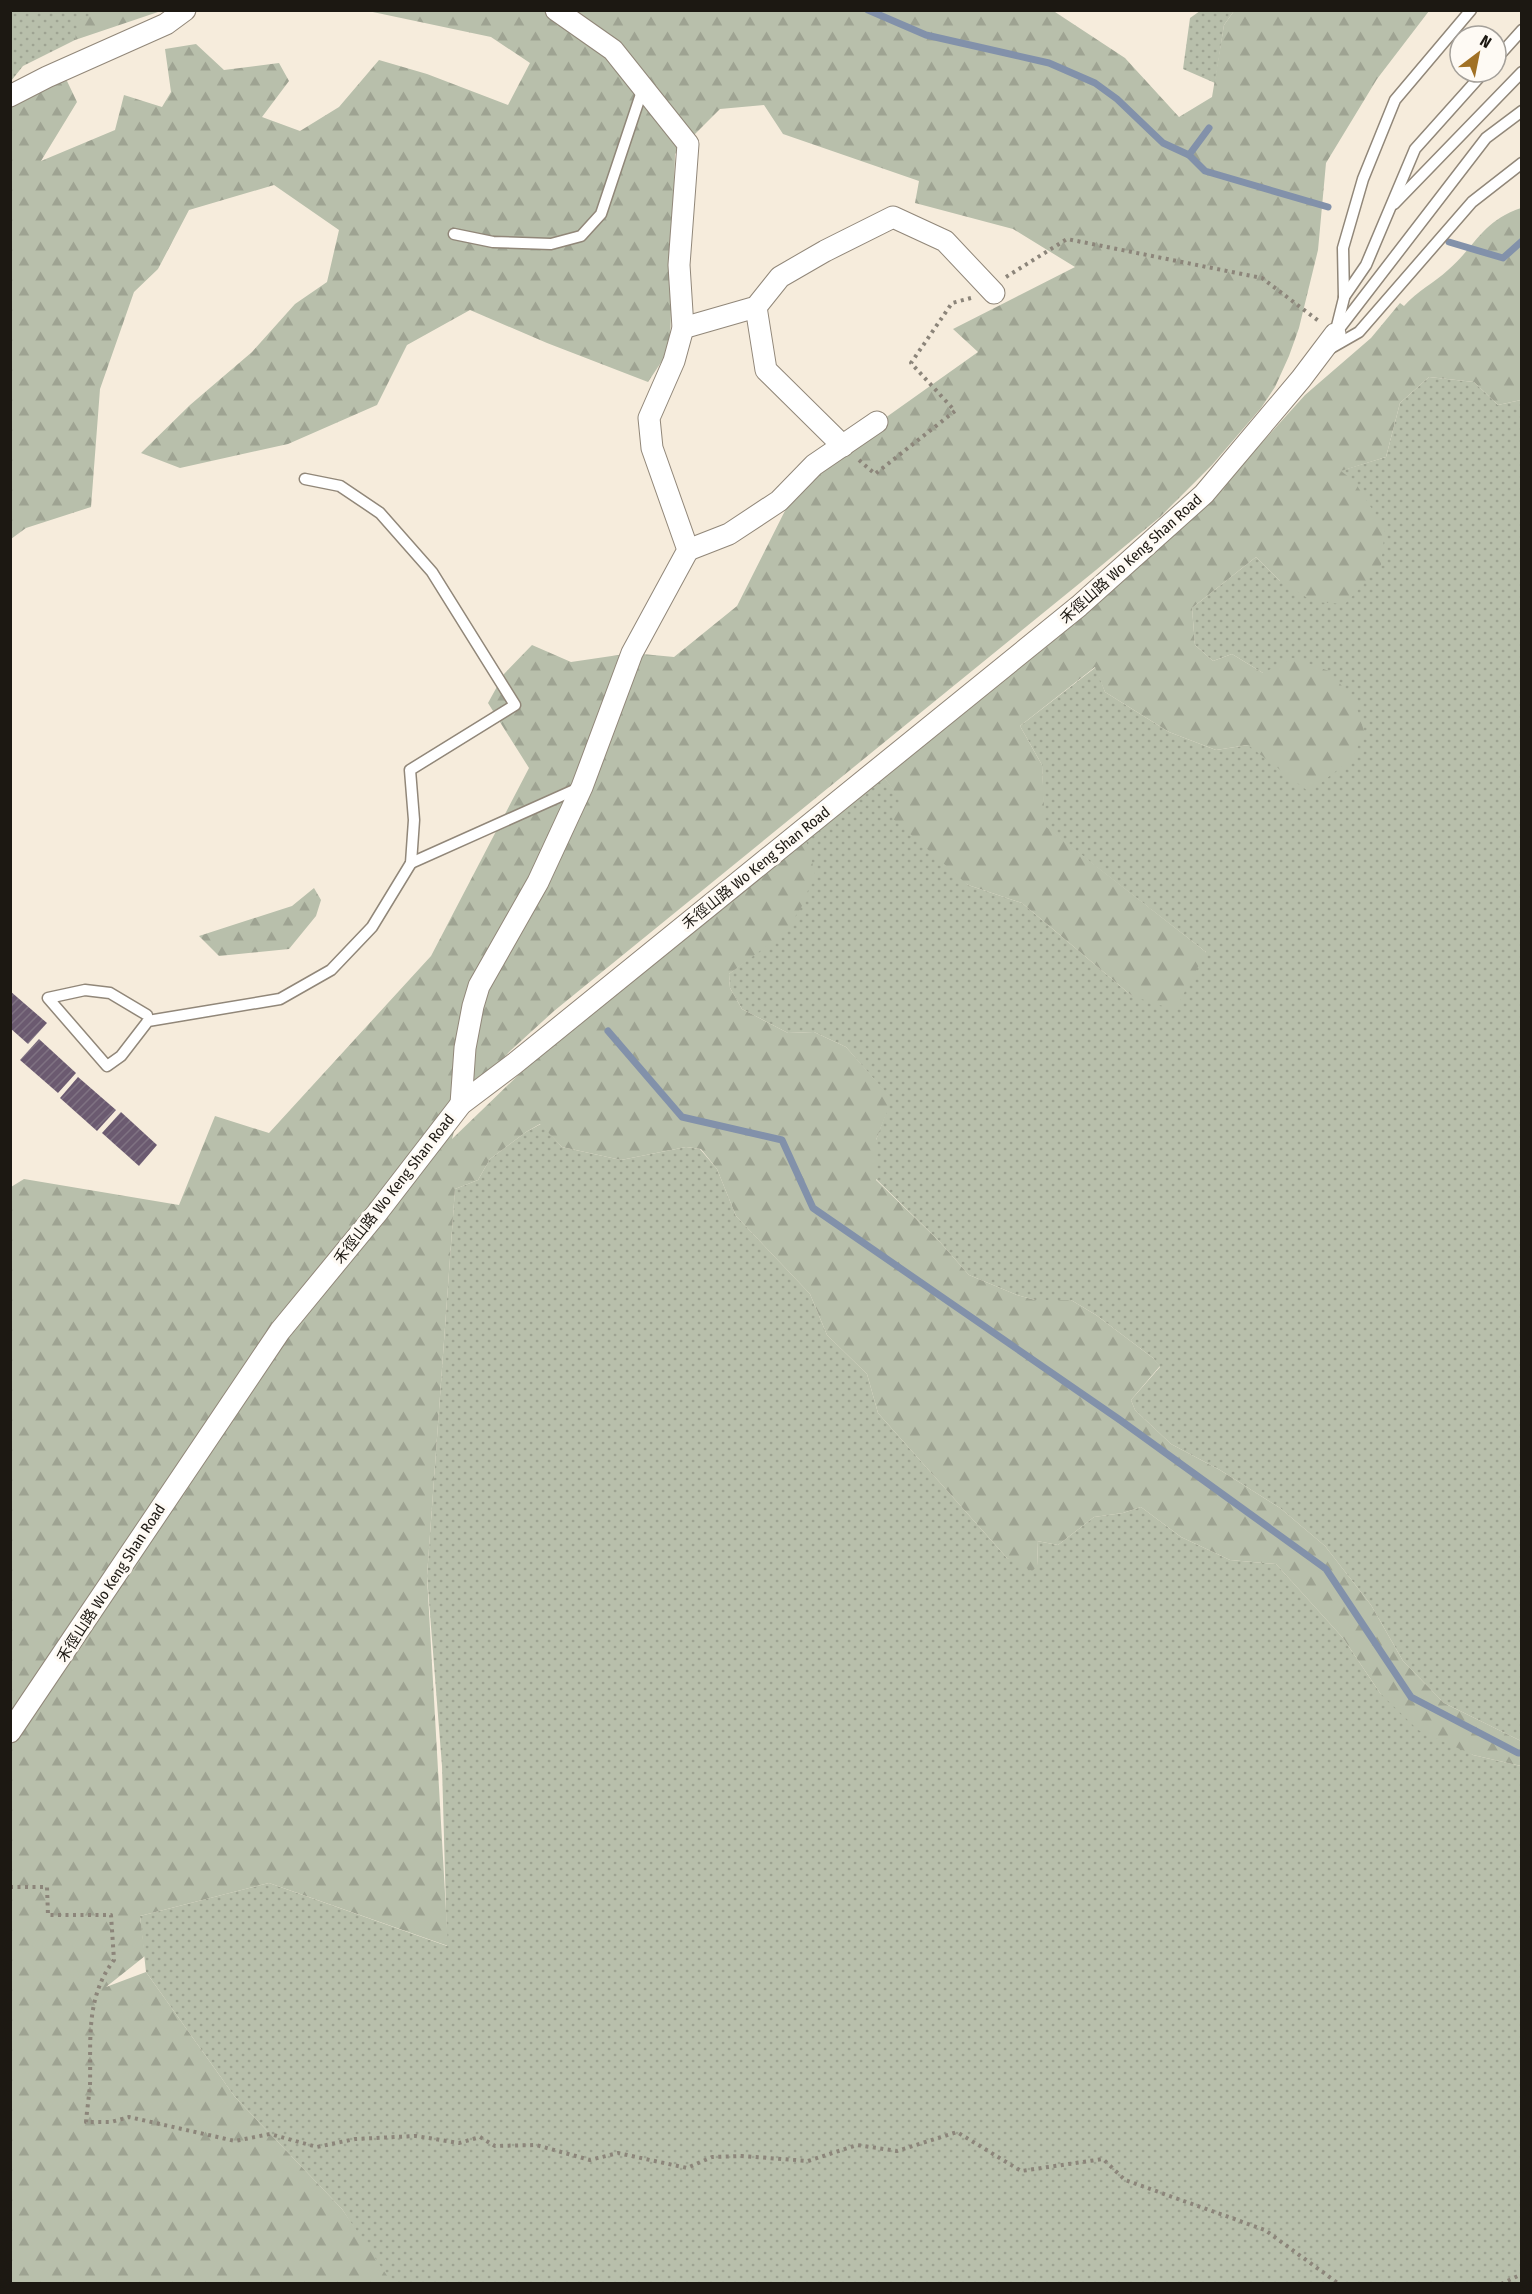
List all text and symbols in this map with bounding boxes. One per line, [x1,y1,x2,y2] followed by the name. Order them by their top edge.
[1448,24,1508,84] north arrow
[1477,31,1495,52] text: N
[1056,490,1206,628] street label: 禾徑山路 Wo Keng Shan Road
[678,803,834,933] street label: 禾徑山路 Wo Keng Shan Road
[330,1111,458,1267] street label: 禾徑山路 Wo Keng Shan Road
[53,1501,169,1665] street label: 禾徑山路 Wo Keng Shan Road

